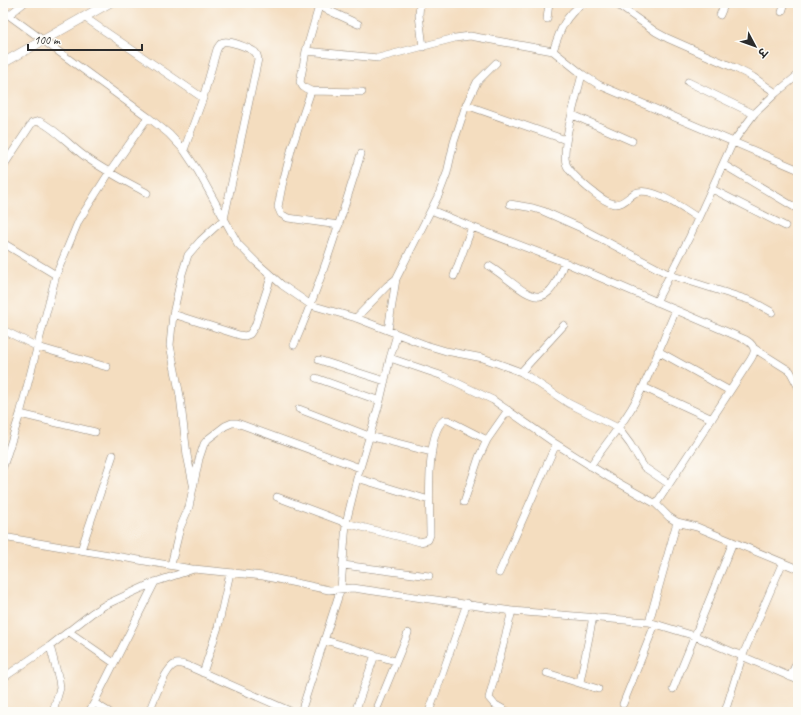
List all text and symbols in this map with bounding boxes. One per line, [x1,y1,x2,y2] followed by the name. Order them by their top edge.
[28,26,142,52] scale bar
[735,26,775,66] north arrow
[34,32,61,48] text: 100 m
[754,44,771,61] text: उ

